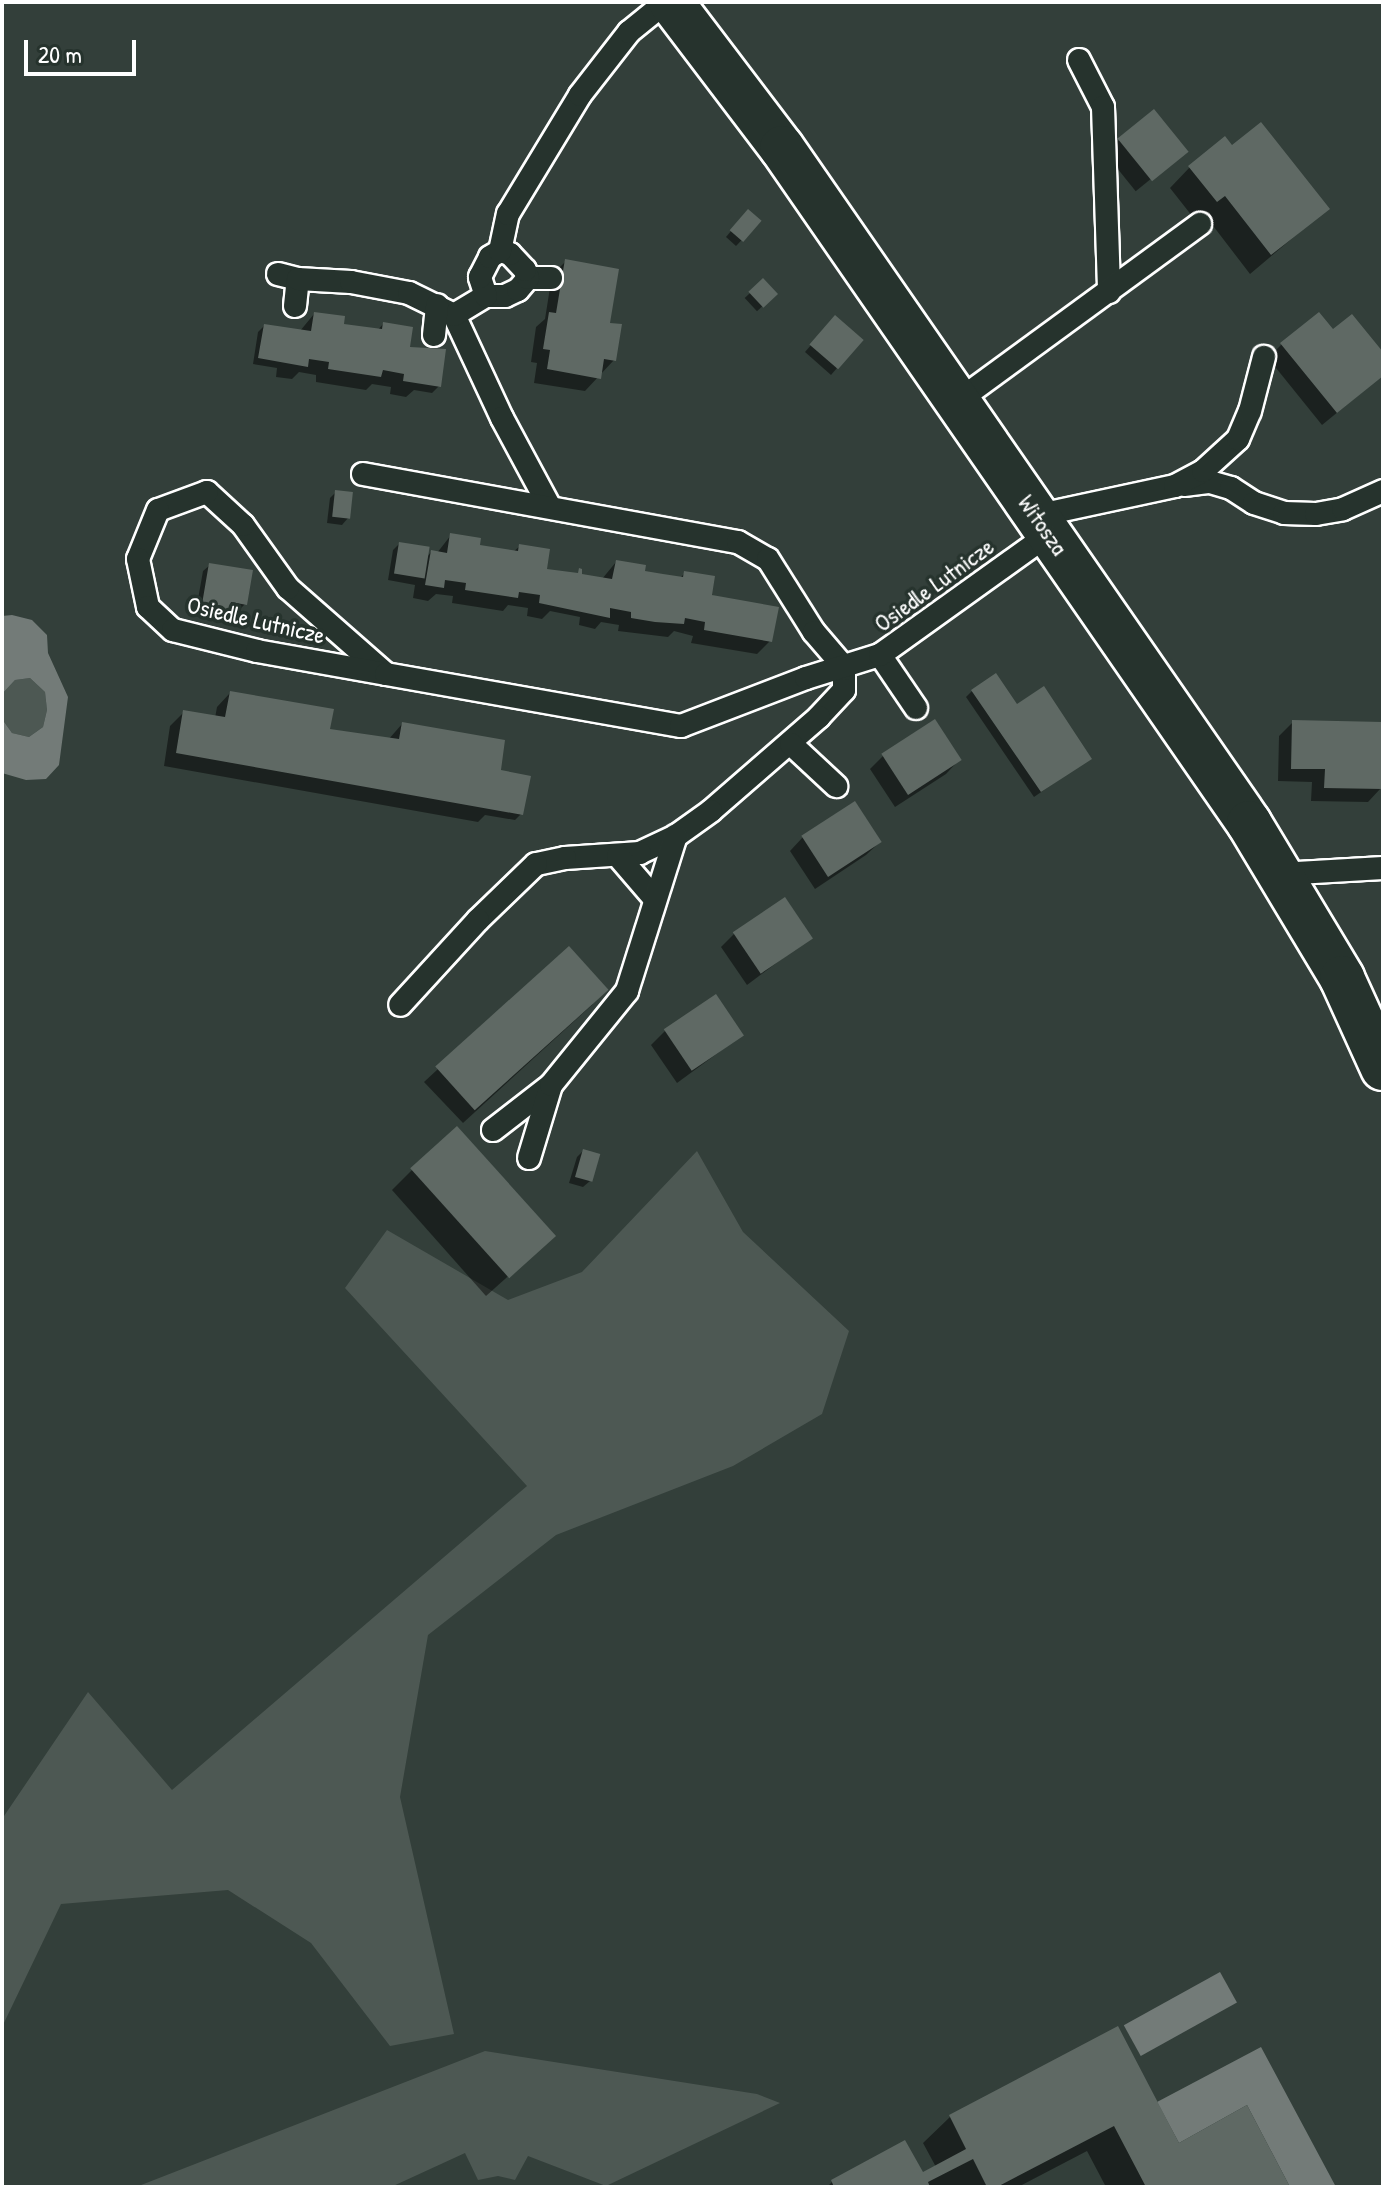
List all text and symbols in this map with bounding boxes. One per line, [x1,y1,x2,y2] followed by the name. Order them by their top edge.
[28,24,140,74] scale bar
[38,38,82,70] text: 20 m
[1012,489,1074,561] street label: Witosza
[869,532,999,638] street label: Osiedle Lutnicze
[184,590,328,650] street label: Osiedle Lutnicze

